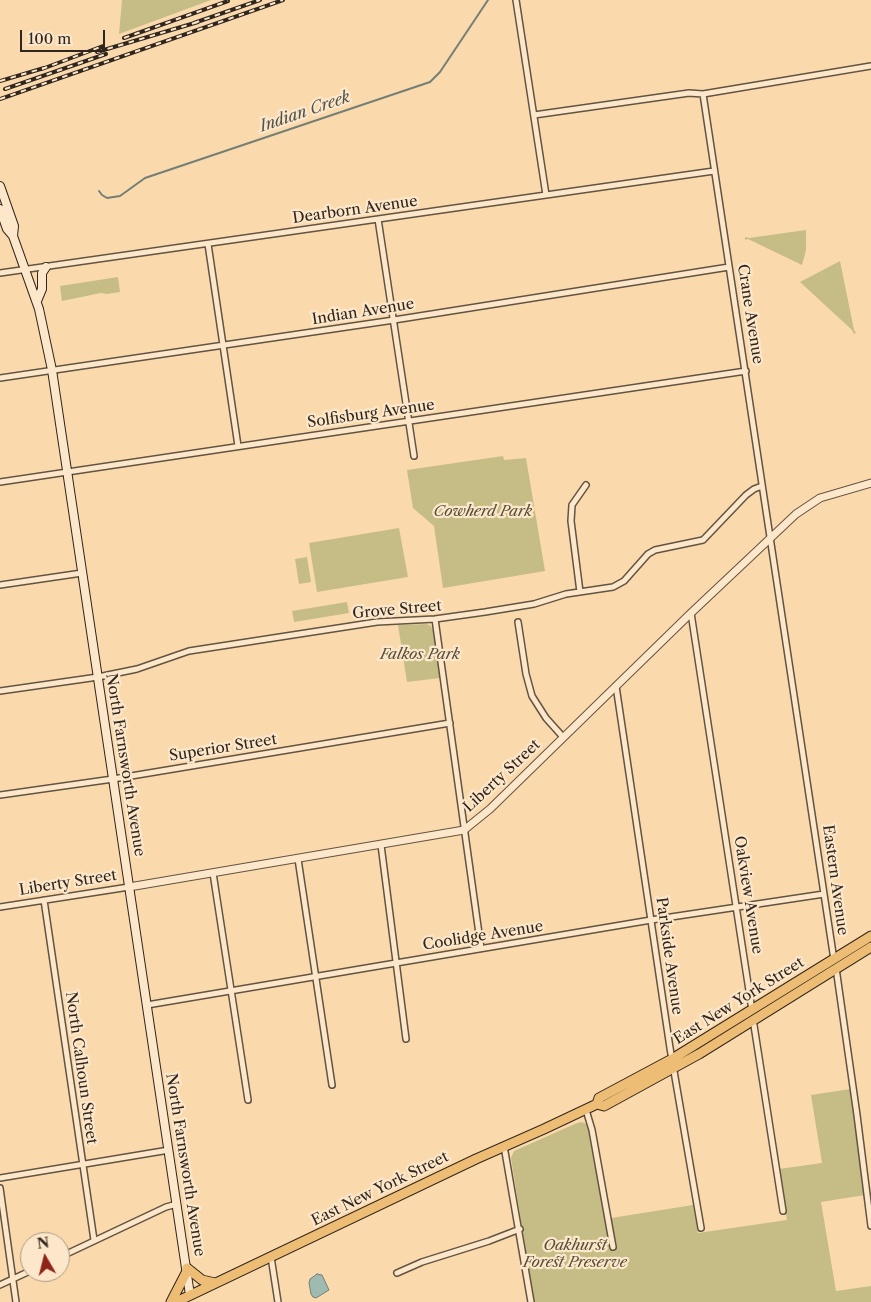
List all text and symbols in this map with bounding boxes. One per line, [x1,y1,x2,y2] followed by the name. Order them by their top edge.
[22,20,108,52] scale bar
[28,29,71,48] text: 100 m
[257,88,353,136] water label: Indian Creek
[291,192,419,228] street label: Dearborn Avenue
[733,263,767,365] street label: Crane Avenue
[311,295,415,329] street label: Indian Avenue
[306,396,436,432] street label: Solfisburg Avenue
[434,503,532,521] park label: Cowherd Park
[352,597,442,623] street label: Grove Street
[380,646,460,664] park label: Falkos Park
[102,672,148,858] street label: North Farnsworth Avenue
[168,731,278,765] street label: Superior Street
[460,736,544,816] street label: Liberty Street
[818,824,852,936] street label: Eastern Avenue
[730,835,766,955] street label: Oakview Avenue
[18,866,118,900] street label: Liberty Street
[652,896,686,1016] street label: Parkside Avenue
[422,918,544,954] street label: Coolidge Avenue
[671,954,807,1048] street label: East New York Street
[61,991,101,1145] street label: North Calhoun Street
[162,1072,208,1258] street label: North Farnsworth Avenue
[309,1148,451,1230] street label: East New York Street
[20,1232,70,1282] north arrow
[36,1233,50,1253] text: N
[523,1237,627,1272] park label: Oakhurst Forest Preserve

